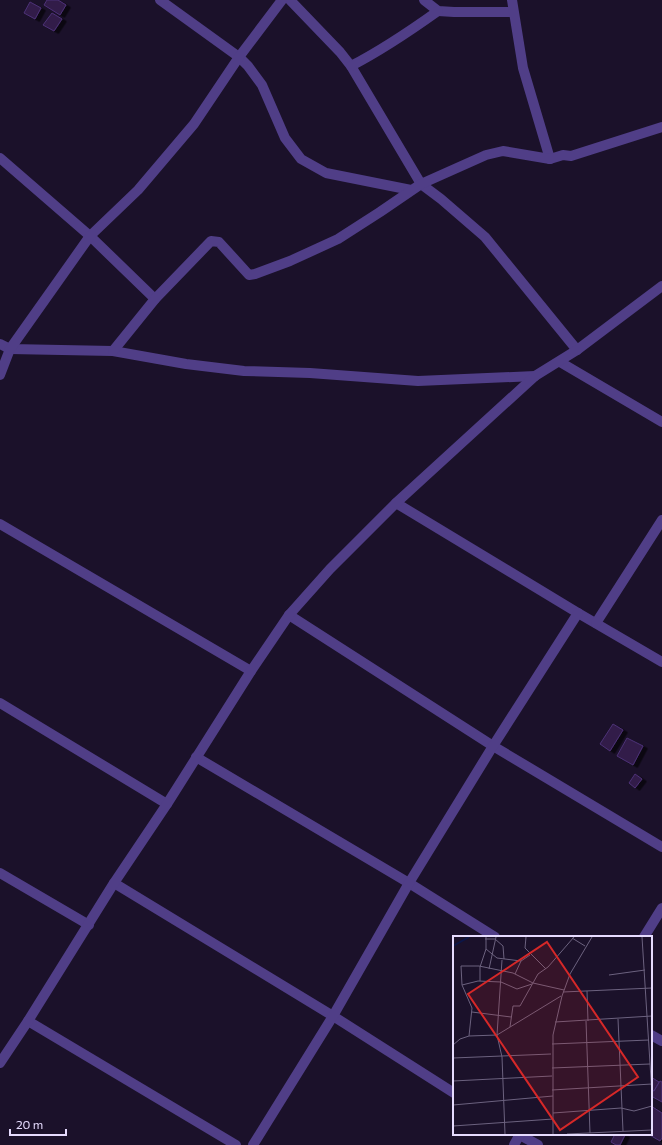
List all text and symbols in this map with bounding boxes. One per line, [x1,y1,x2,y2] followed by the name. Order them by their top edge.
[453,936,652,1135] inset map
[10,1111,66,1137] scale bar
[16,1117,43,1131] text: 20 m

